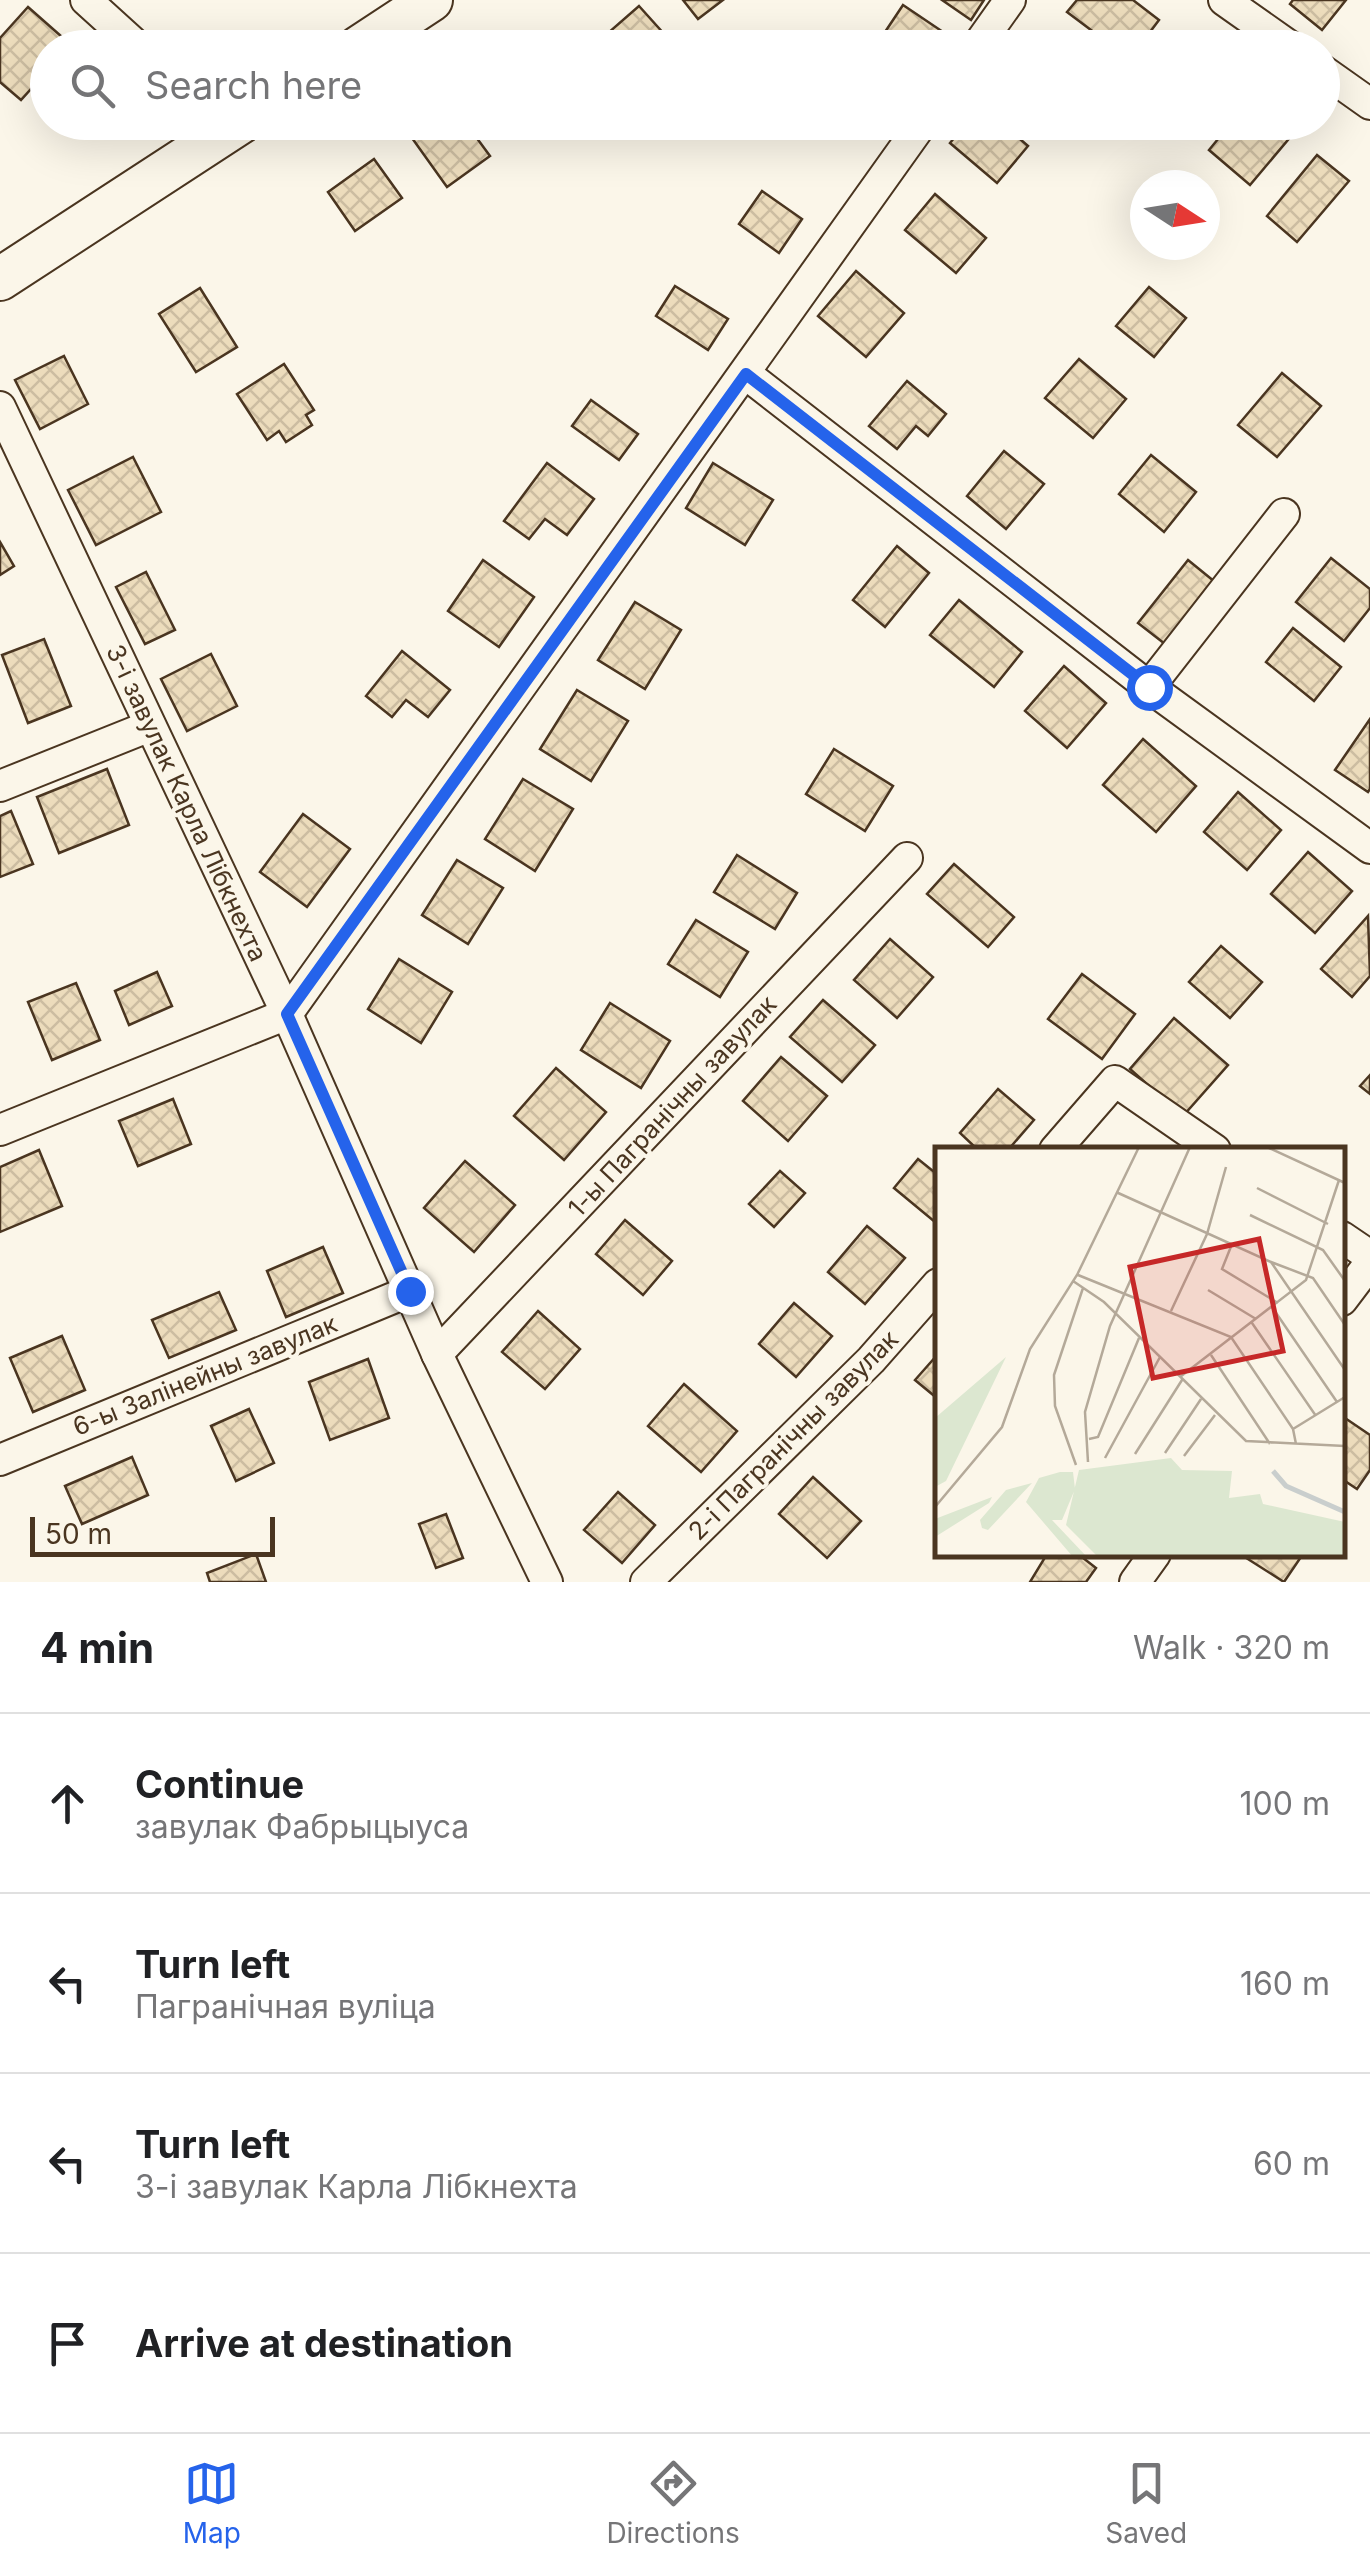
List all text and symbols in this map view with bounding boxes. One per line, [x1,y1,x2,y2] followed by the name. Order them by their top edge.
[30,30,1340,140] search box
[65,58,120,113] icon: search
[145,62,362,108] text: Search here
[1130,170,1220,260] north arrow
[100,640,274,966] street label: 3-і завулак Карла Лібкнехта
[1127,665,1173,711] route start
[562,989,783,1223] street label: 1-ы Пагранічны завулак
[935,1147,1345,1557] inset map
[388,1269,434,1315] route end
[69,1308,342,1442] street label: 6-ы Залінейны завулак
[682,1324,904,1546] street label: 2-і Пагранічны завулак
[30,1512,275,1556] scale bar
[45,1517,112,1551] text: 50 m
[40,1622,154,1673] text: 4 min
[1133,1628,1330,1667] text: Walk · 320 m
[135,1761,304,1807] text: Continue
[40,1776,95,1831] icon: ahead
[1240,1784,1330,1823] text: 100 m
[135,1807,469,1846] text: завулак Фабрыцыуса
[135,1941,290,1987] text: Turn left
[40,1956,95,2011] icon: left
[1240,1964,1330,2003] text: 160 m
[135,1987,436,2026] text: Пагранічная вуліца
[135,2121,290,2167] text: Turn left
[40,2136,95,2191] icon: left
[1253,2144,1330,2183] text: 60 m
[135,2167,578,2206] text: 3-і завулак Карла Лібкнехта
[40,2316,95,2371] icon: arrive
[135,2320,513,2366] text: Arrive at destination
[183,2456,241,2550] tab: Map
[606,2456,740,2550] tab: Directions
[1105,2456,1187,2550] tab: Saved

